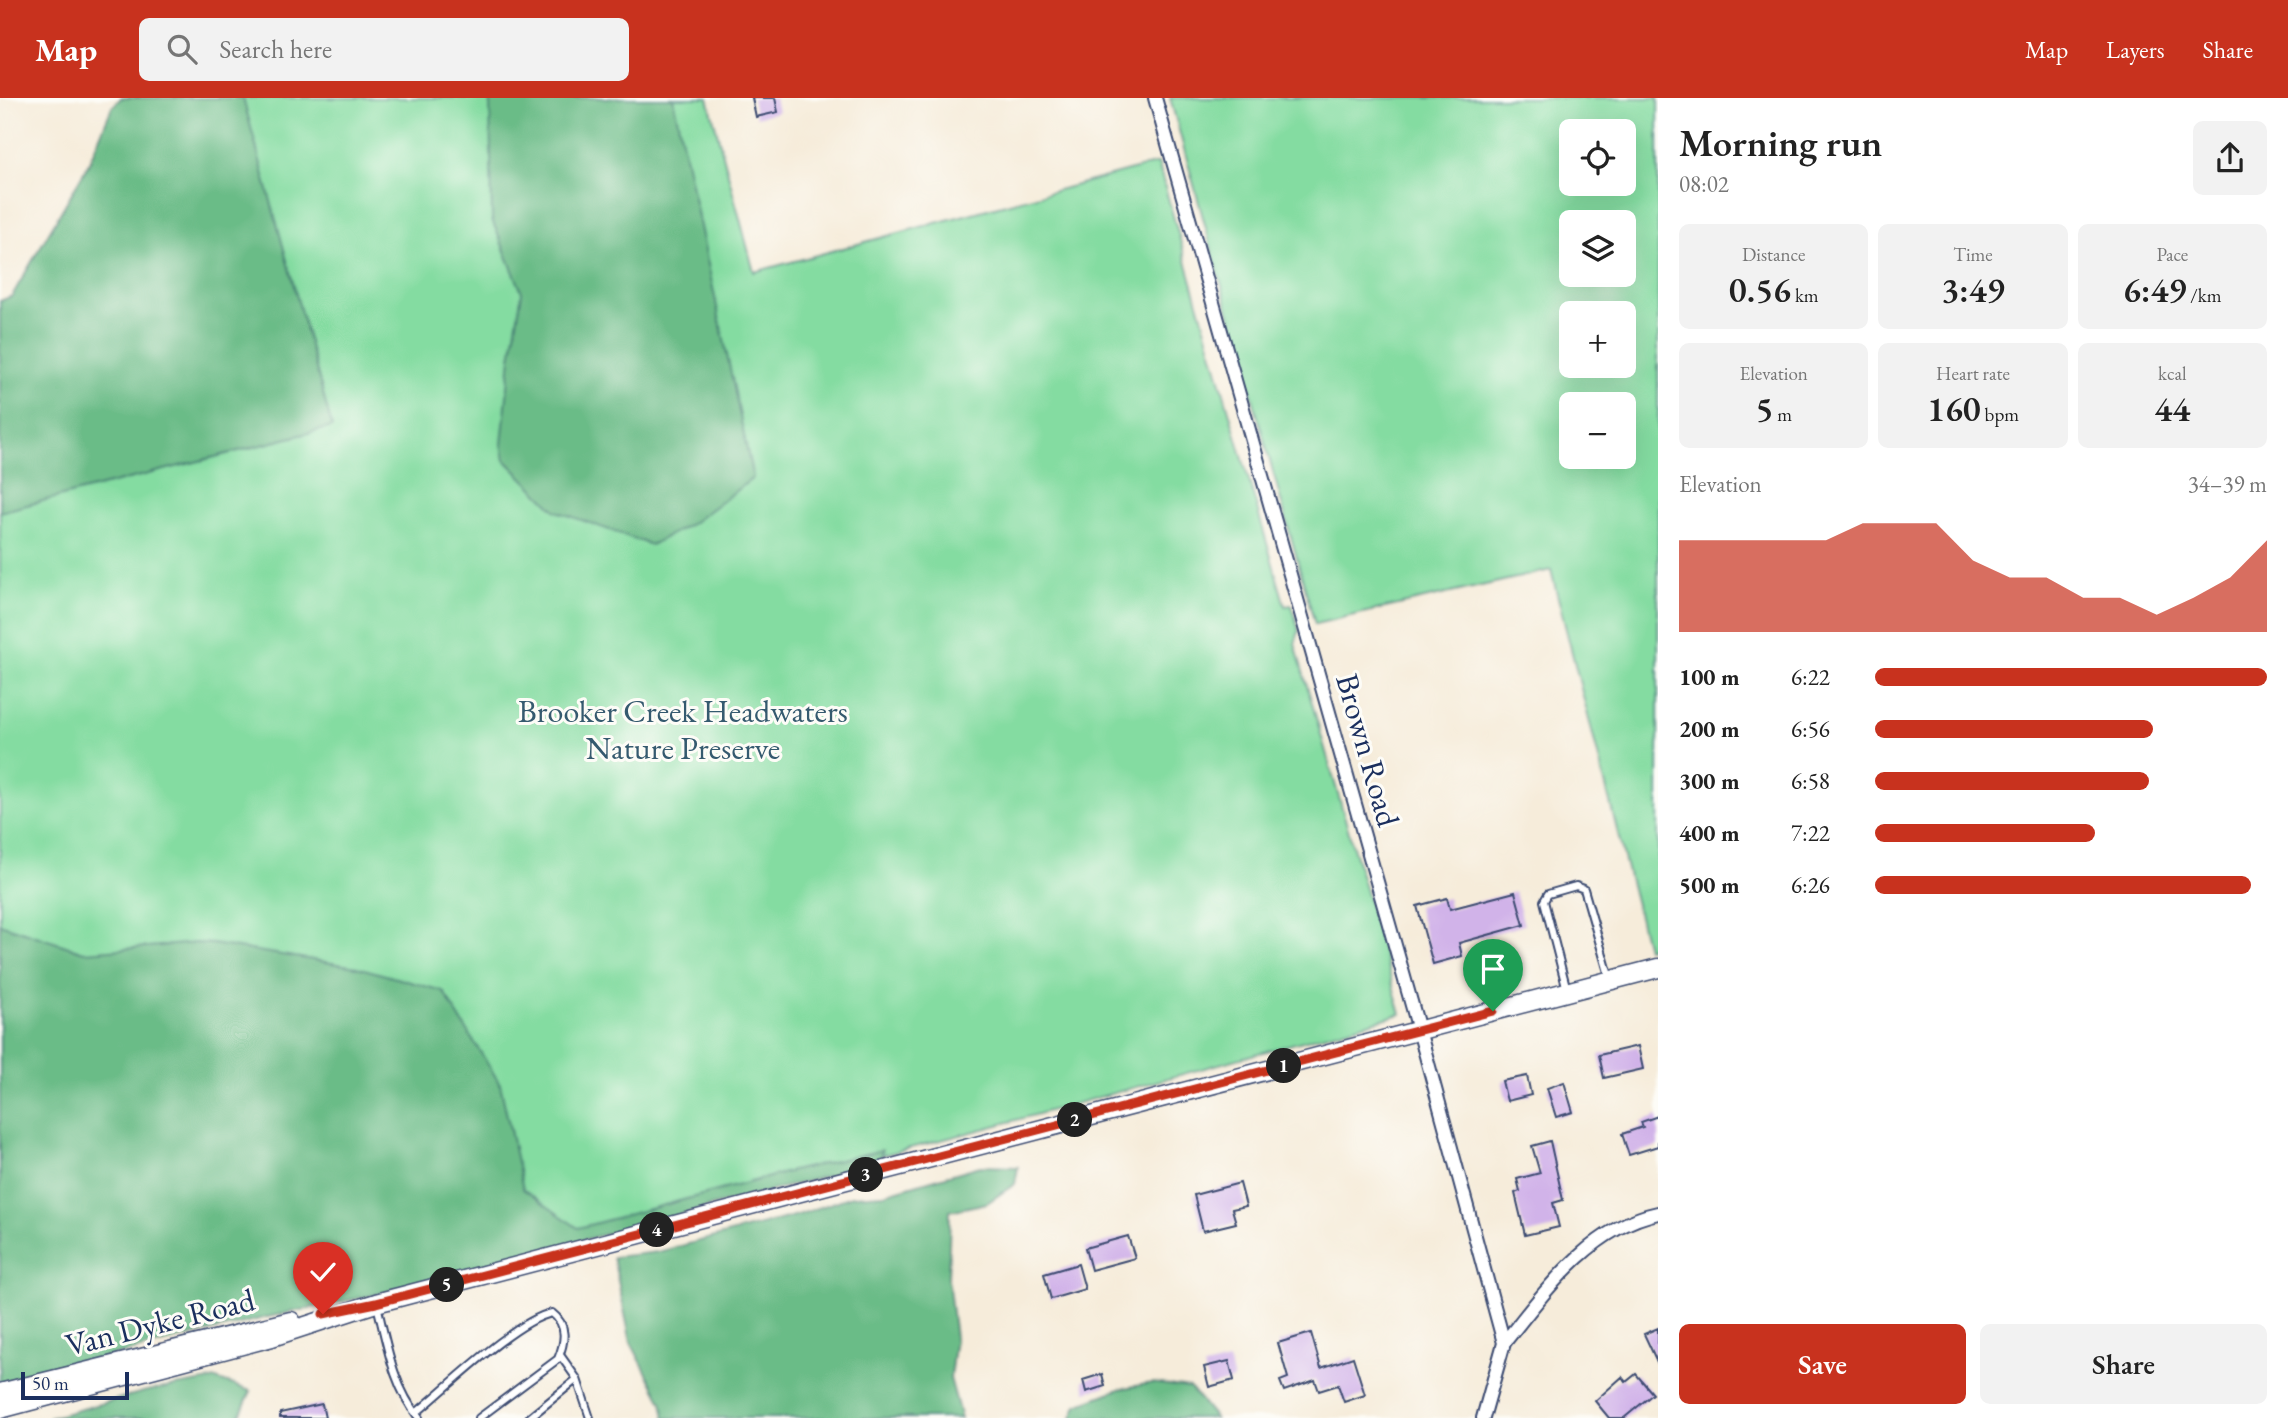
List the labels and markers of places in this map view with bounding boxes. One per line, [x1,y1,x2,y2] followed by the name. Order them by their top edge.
[1463,939,1523,1011] pin
[1266,1048,1302,1084] pin: 1
[1058,1102,1092,1138] pin: 2
[848,1158,884,1192] pin: 3
[640,1212,674,1248] pin: 4
[293,1242,353,1314] pin
[430,1268,464,1302] pin: 5

